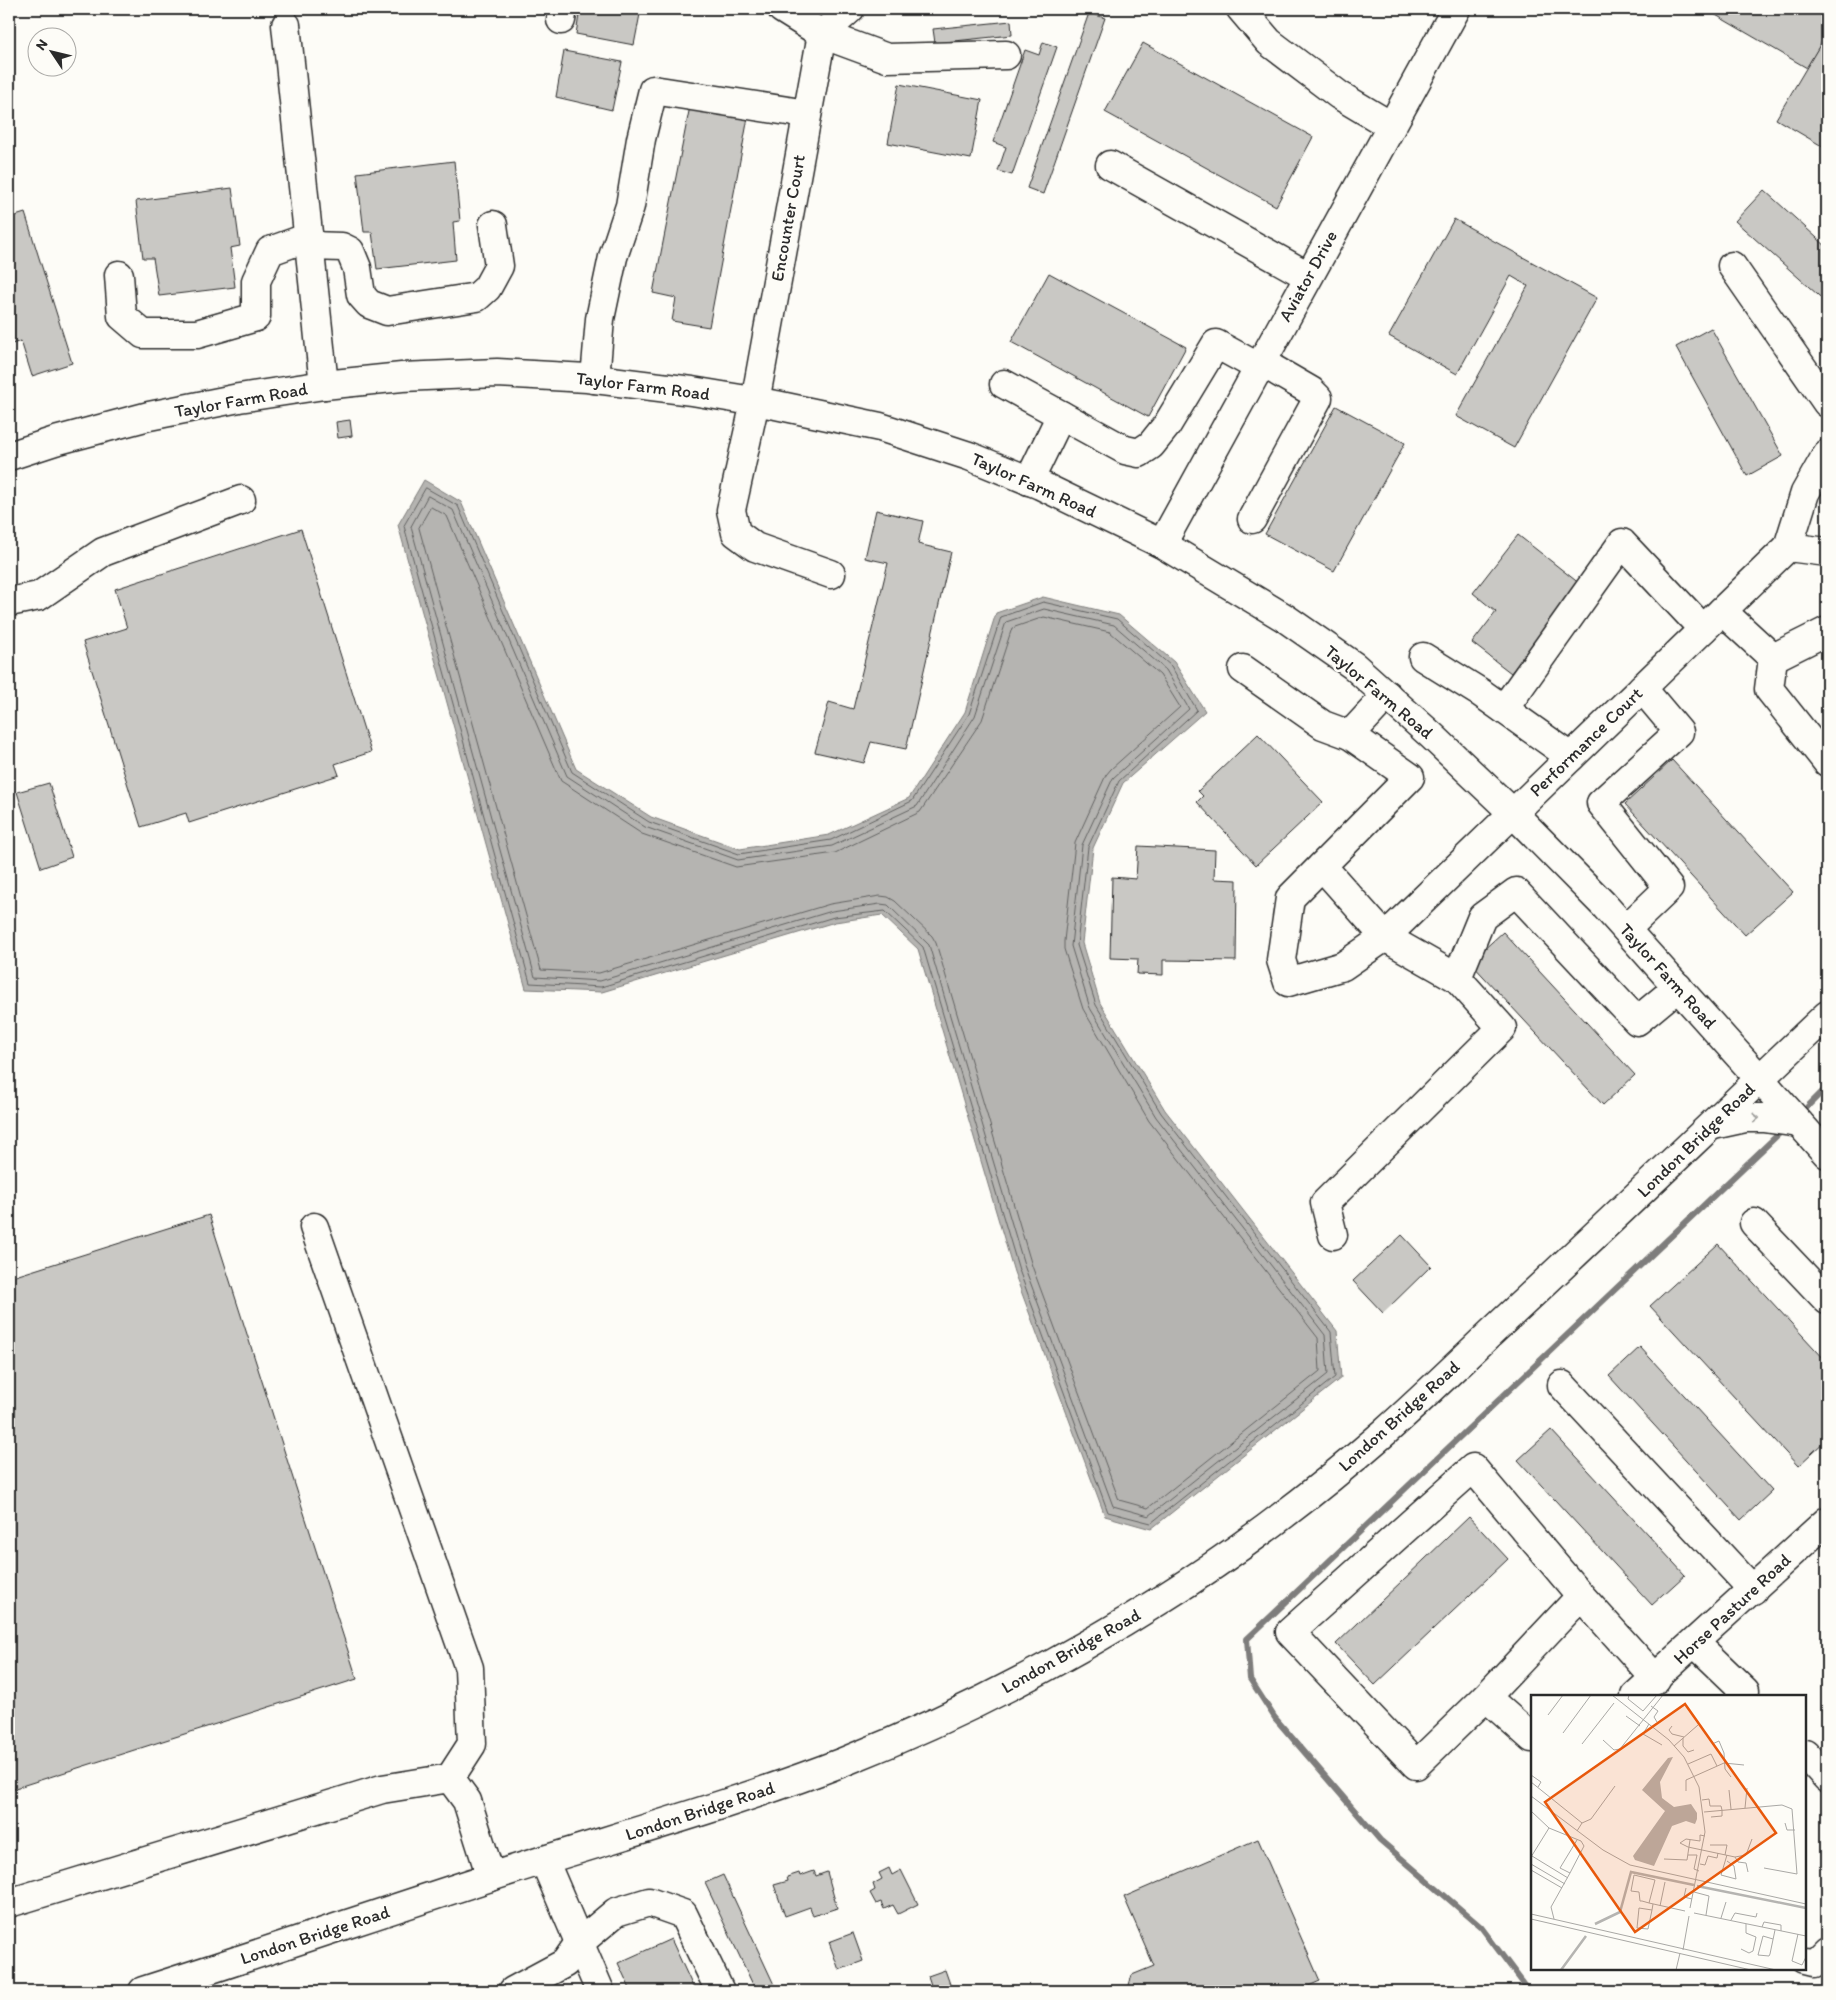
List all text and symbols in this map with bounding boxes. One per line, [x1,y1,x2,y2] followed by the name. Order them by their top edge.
[28,28,78,78] north arrow
[32,36,51,54] text: N
[766,153,810,283] street label: Encounter Court
[1274,227,1342,325] street label: Aviator Drive
[575,367,711,405] street label: Taylor Farm Road
[173,377,309,423] street label: Taylor Farm Road
[968,448,1100,523] street label: Taylor Farm Road
[1320,640,1438,744] street label: Taylor Farm Road
[1525,682,1647,801] street label: Performance Court
[1615,919,1721,1034] street label: Taylor Farm Road
[1632,1078,1760,1202] street label: London Bridge Road
[1752,1113,1760,1123] one-way arrow
[1334,1356,1464,1476] street label: London Bridge Road
[1669,1549,1795,1669] street label: Horse Pasture Road
[998,1604,1144,1698] street label: London Bridge Road
[1531,1695,1806,1970] inset map
[623,1776,777,1846] street label: London Bridge Road
[238,1900,392,1970] street label: London Bridge Road

